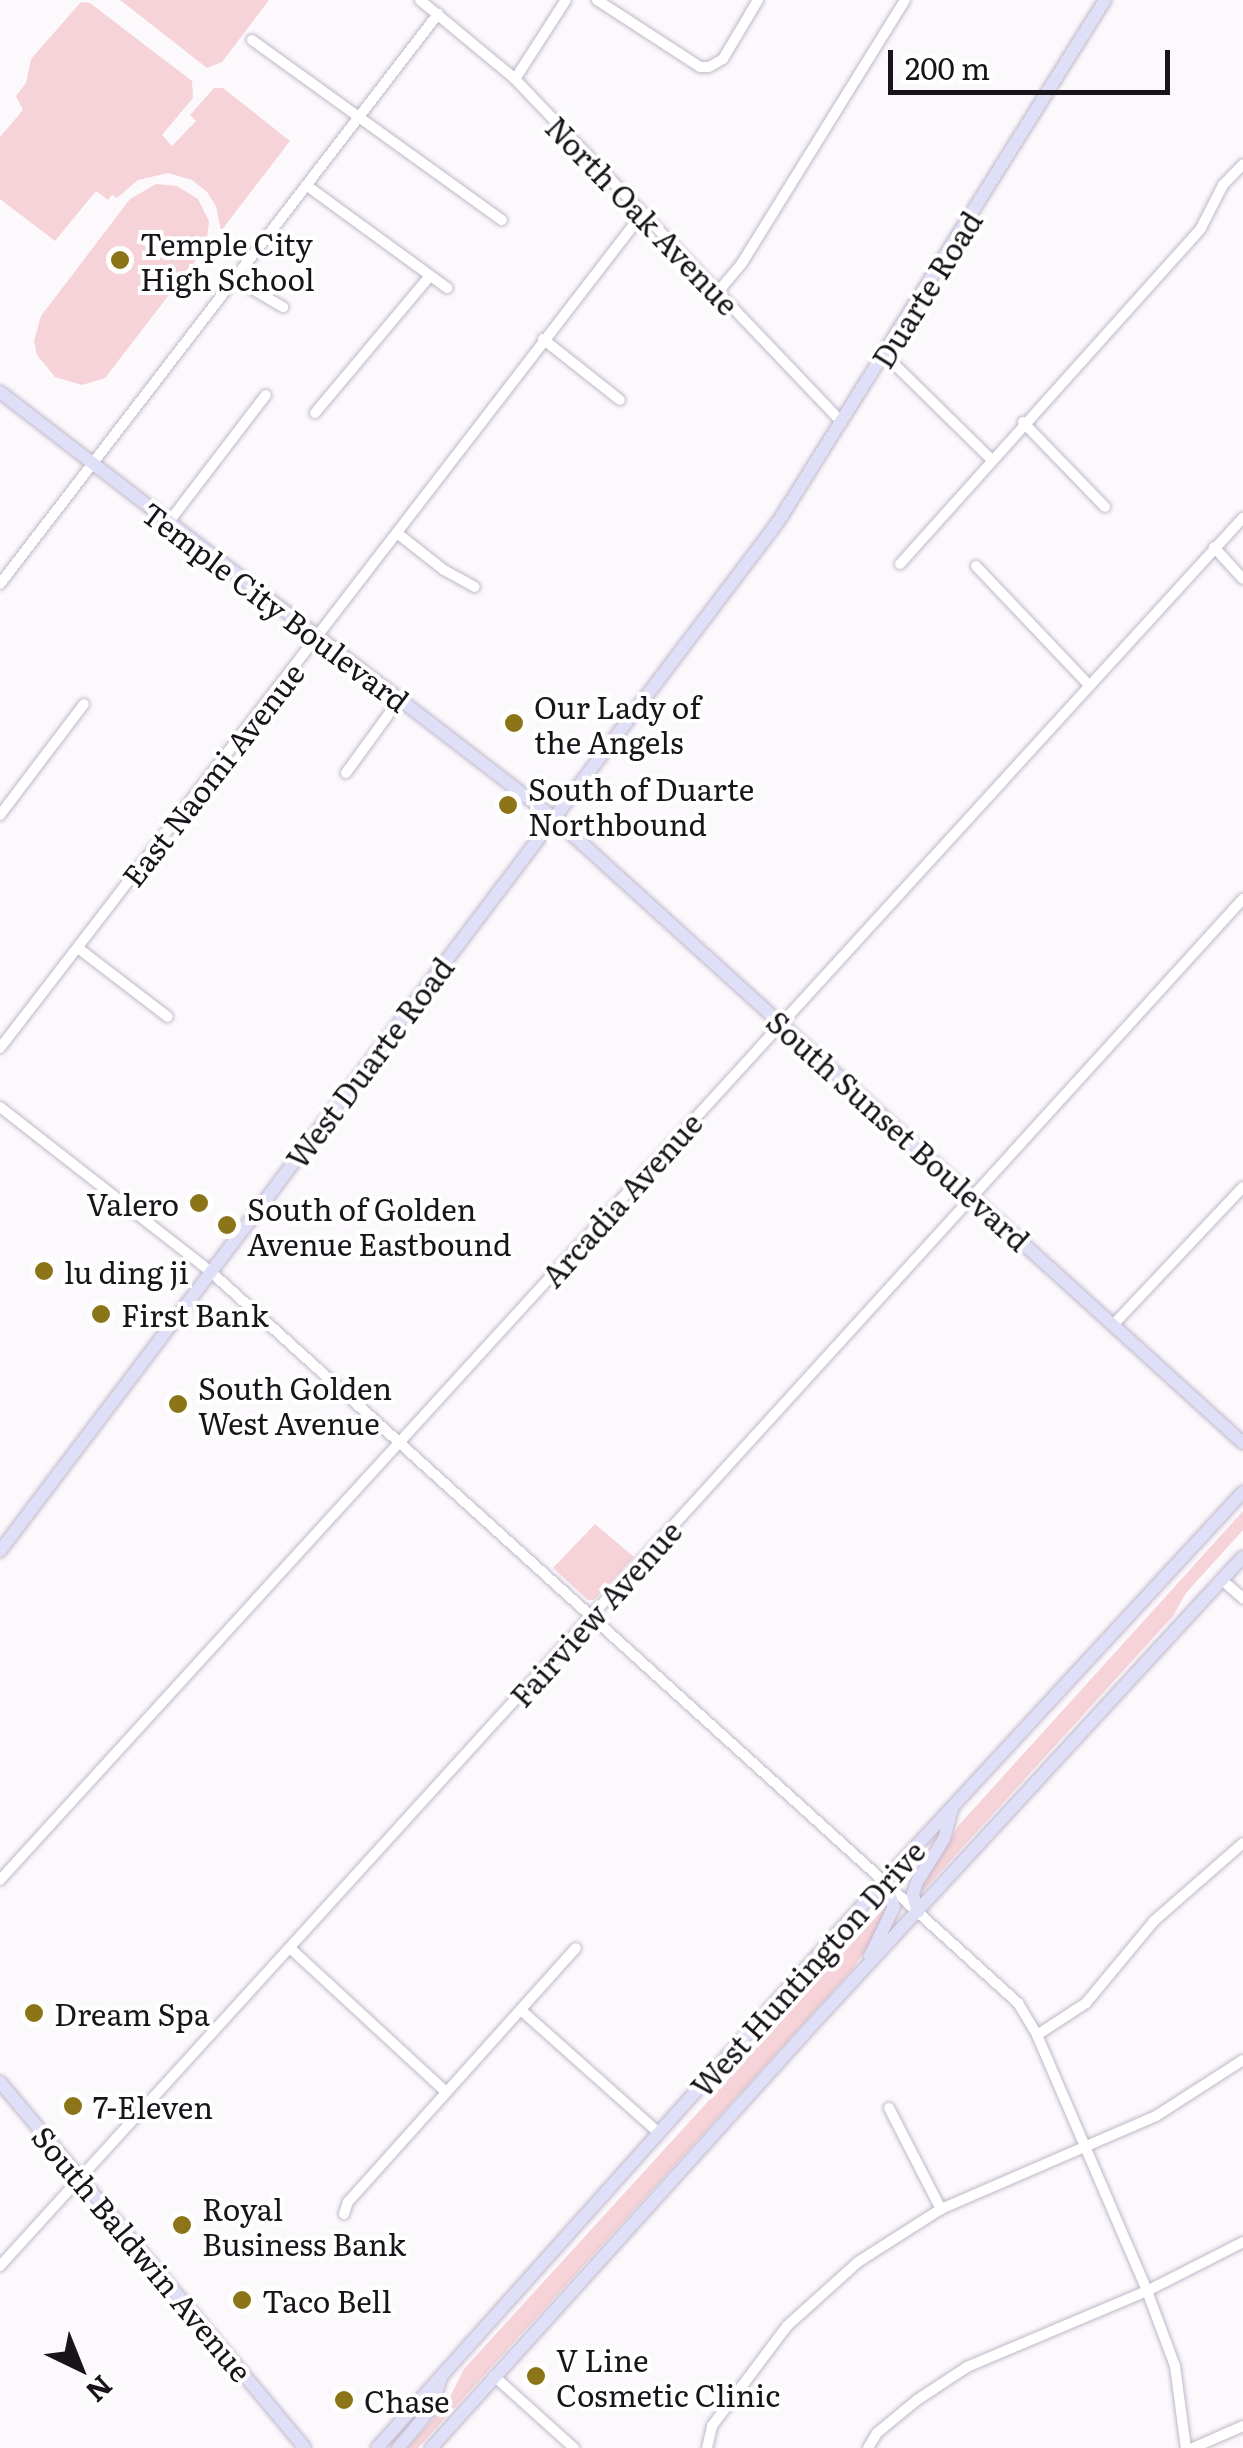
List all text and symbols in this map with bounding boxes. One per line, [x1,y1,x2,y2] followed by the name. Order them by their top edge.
[893,30,1176,92] scale bar
[905,45,990,89] text: 200 m
[539,108,747,322] street label: North Oak Avenue
[863,204,989,374] street label: Duarte Road
[140,225,315,296] place label: Temple City High School
[109,249,131,271] marker: Temple City High School
[135,494,417,718] street label: Temple City Boulevard
[114,655,310,893] street label: East Naomi Avenue
[534,688,701,758] place label: Our Lady of the Angels
[503,712,525,734] marker: Our Lady of the Angels
[528,770,754,840] place label: South of Duarte Northbound
[497,794,519,816] marker: South of Duarte Northbound
[278,949,460,1175] street label: West Duarte Road
[760,1003,1038,1257] street label: South Sunset Boulevard
[533,1104,709,1294] street label: Arcadia Avenue
[86,1185,179,1221] place label: Valero
[247,1190,511,1260] place label: South of Golden Avenue Eastbound
[188,1192,210,1214] marker: Valero
[216,1214,238,1236] marker: South of Golden Avenue Eastbound
[64,1253,189,1289] place label: lu ding ji
[33,1260,55,1282] marker: lu ding ji
[121,1296,269,1332] place label: First Bank
[90,1303,112,1325] marker: First Bank
[198,1369,392,1440] place label: South Golden West Avenue
[167,1393,189,1415] marker: South Golden West Avenue
[502,1513,688,1713] street label: Fairview Avenue
[683,1833,931,2103] street label: West Huntington Drive
[54,1995,210,2031] place label: Dream Spa
[23,2002,45,2024] marker: Dream Spa
[93,2088,213,2124] place label: 7-Eleven
[62,2095,84,2117] marker: 7-Eleven
[26,2118,260,2388] street label: South Baldwin Avenue
[202,2190,406,2260] place label: Royal Business Bank
[171,2214,193,2236] marker: Royal Business Bank
[262,2282,391,2318] place label: Taco Bell
[231,2289,253,2311] marker: Taco Bell
[30,2318,130,2418] north arrow
[556,2341,780,2412] place label: V Line Cosmetic Clinic
[525,2365,547,2387] marker: V Line Cosmetic Clinic
[78,2367,123,2413] text: N
[364,2382,450,2418] place label: Chase
[333,2389,355,2411] marker: Chase

